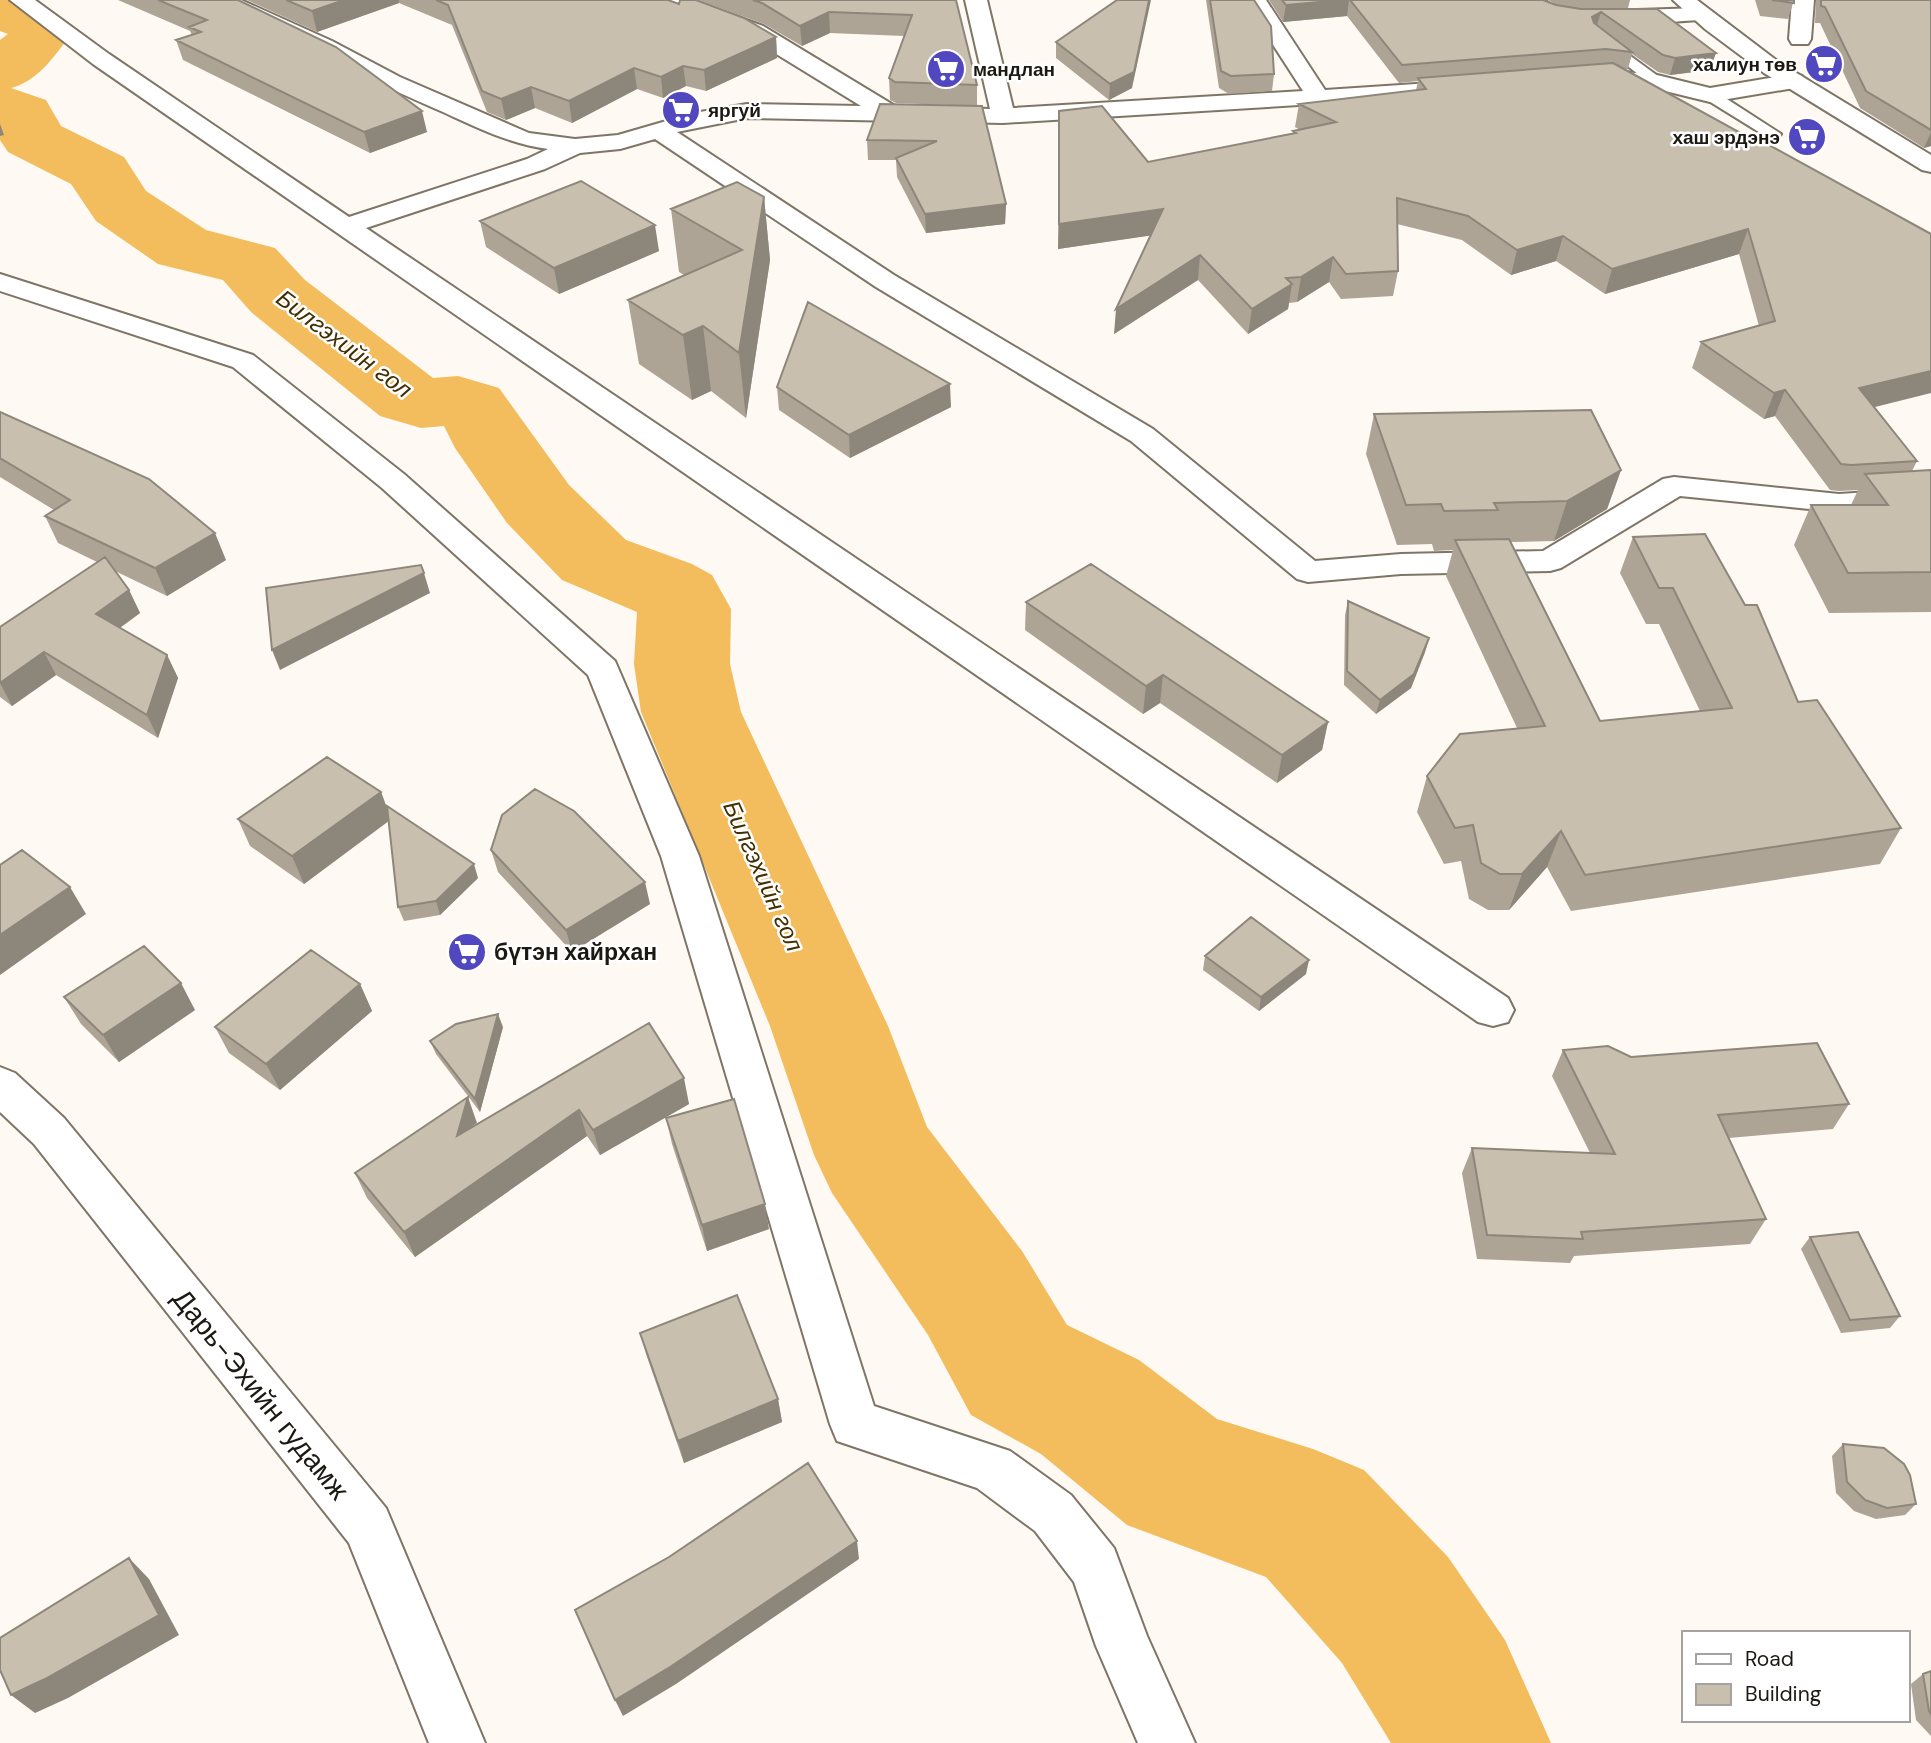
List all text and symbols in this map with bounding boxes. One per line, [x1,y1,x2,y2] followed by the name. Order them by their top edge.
[1803,43,1845,85] supermarket icon: халиун төв
[925,48,967,90] supermarket icon: мандлан
[1693,52,1797,77] place label: халиун төв
[973,57,1055,82] place label: мандлан
[660,89,702,131] supermarket icon: яргуй
[707,98,761,123] place label: яргуй
[1786,116,1828,158] supermarket icon: хаш эрдэнэ
[1672,125,1780,150] place label: хаш эрдэнэ
[270,282,419,405] water label: Билгэхийн гол
[716,795,811,957] water label: Билгэхийн гол
[446,931,488,973] supermarket icon: бүтэн хайрхан
[494,937,657,967] place label: бүтэн хайрхан
[164,1281,357,1508] street label: Дарь-Эхийн гудамж
[1682,1631,1910,1722] legend
[1745,1645,1794,1673] text: Road
[1745,1680,1822,1708] text: Building

